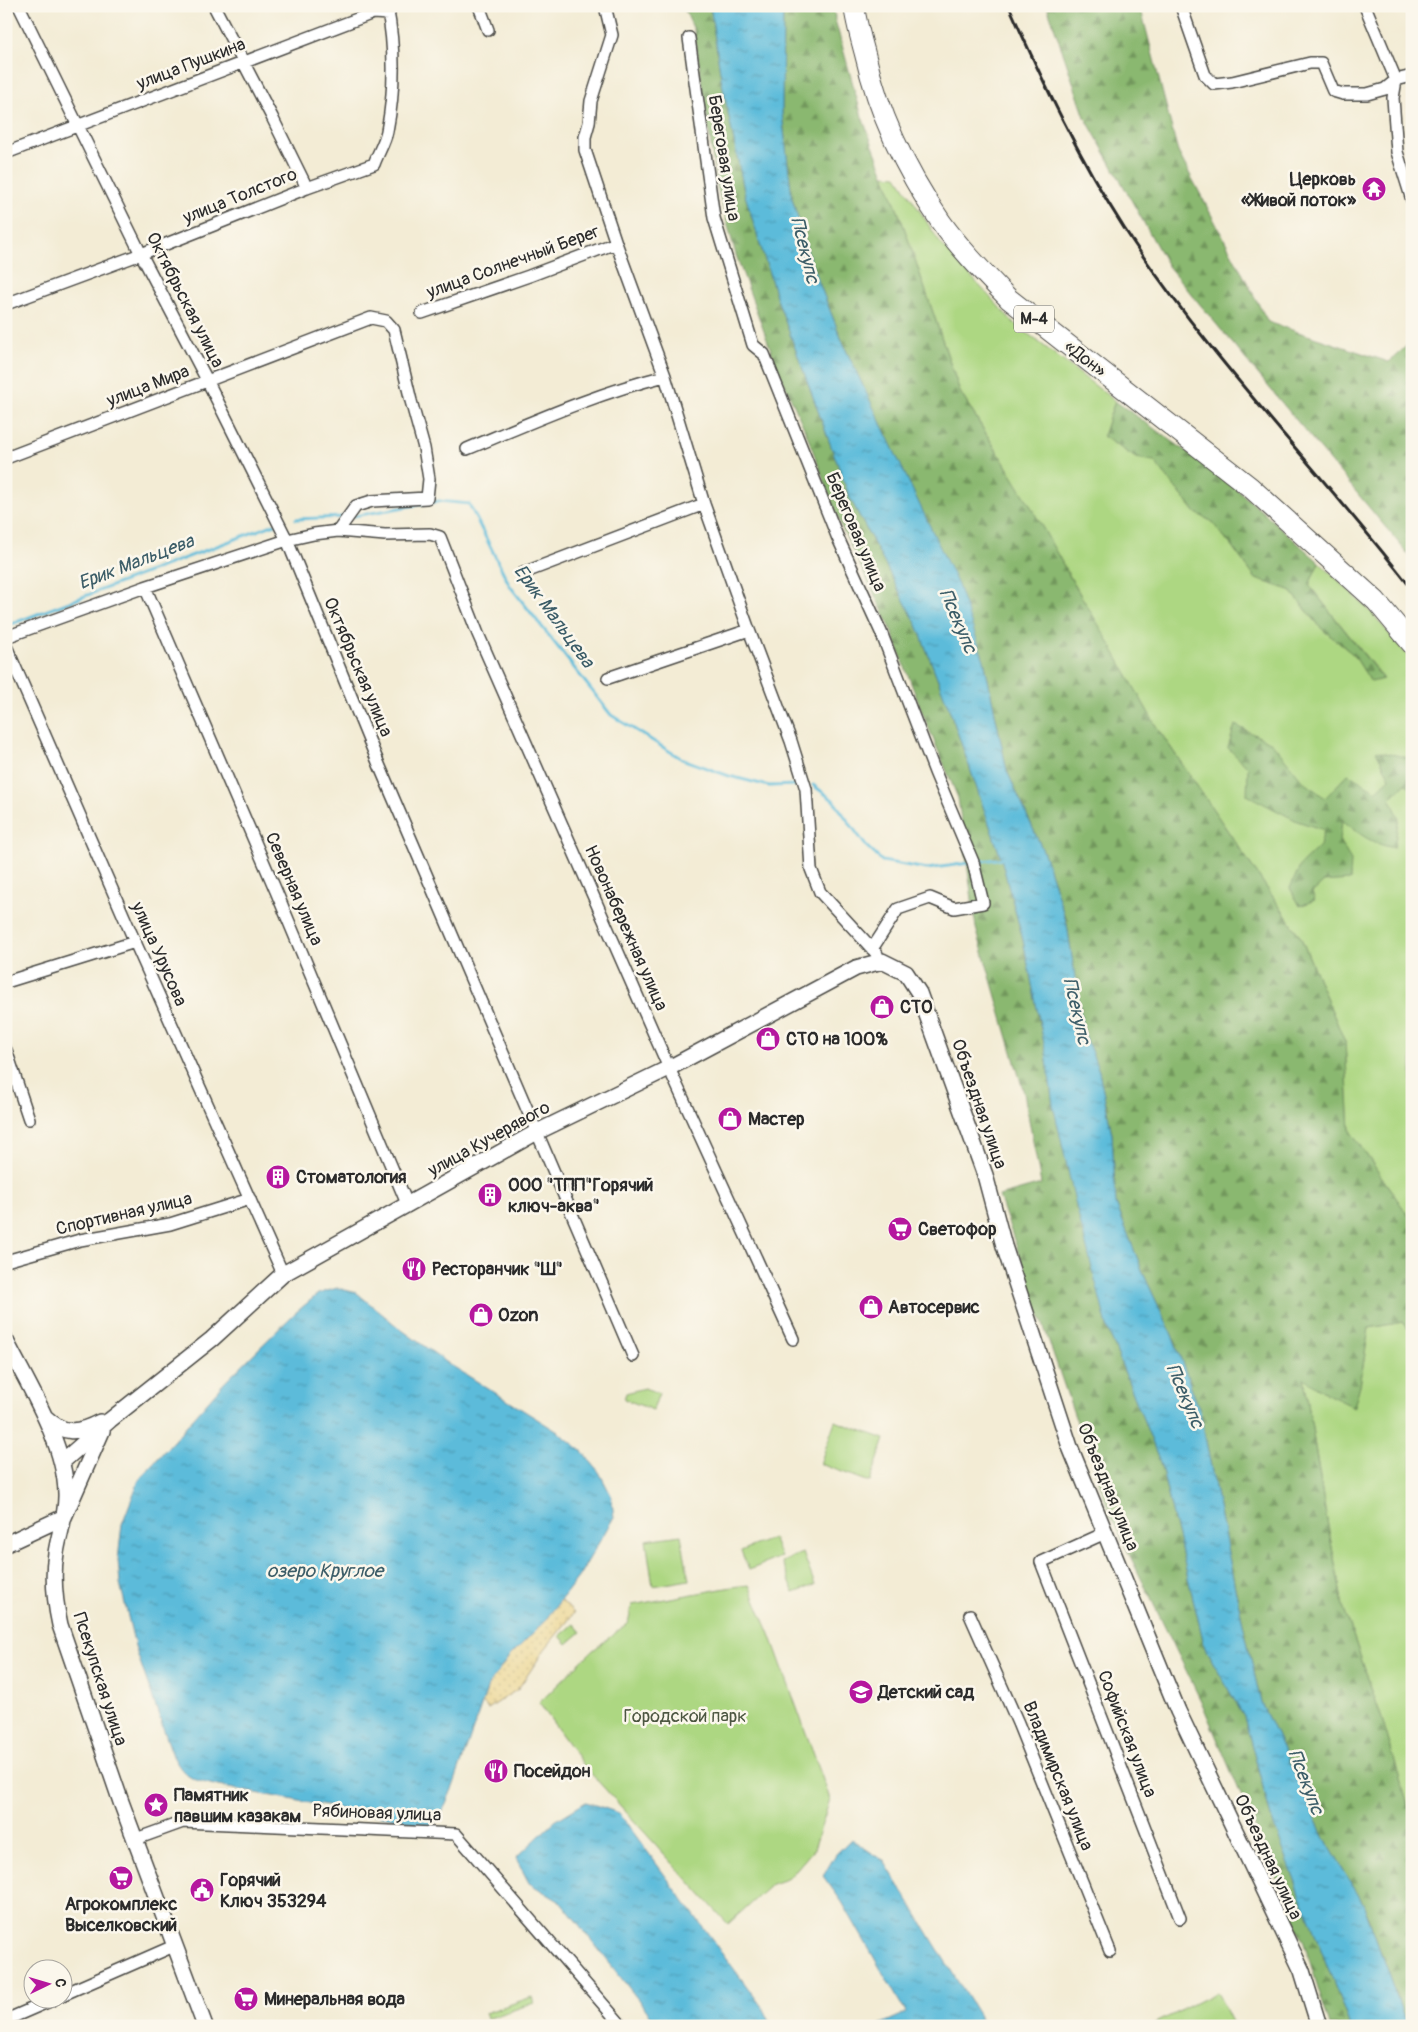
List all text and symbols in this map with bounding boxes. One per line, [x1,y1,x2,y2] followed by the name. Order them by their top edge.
[132,33,249,96] street label: улица Пушкина
[703,93,745,223] street label: Береговая улица
[179,163,301,230] street label: улица Толстого
[1241,168,1357,212] place label: Церковь «Живой поток»
[1361,176,1387,202] temple icon: Церковь «Живой поток»
[785,214,825,287] water label: Псекупс
[423,220,603,304] street label: улица Солнечный Берег
[141,228,229,372] street label: Октябрьская улица
[1014,306,1054,332] road number: М-4
[1059,335,1111,383] street label: «Дон»
[103,360,193,413] street label: улица Мира
[821,469,891,595] street label: Береговая улица
[75,529,198,595] water label: Ерик Мальцева
[508,560,600,673] water label: Ерик Мальцева
[934,585,983,658] water label: Псекупс
[318,594,398,740] street label: Октябрьская улица
[260,829,328,949] street label: Северная улица
[579,842,673,1014] street label: Новонабережная улица
[125,897,192,1010] street label: улица Урусова
[1058,975,1097,1048] water label: Псекупс
[869,994,895,1020] shop icon: СТО
[900,996,933,1019] place label: СТО
[755,1026,781,1052] shop icon: СТО на 100%
[786,1028,889,1051] place label: СТО на 100%
[946,1036,1012,1172] street label: Объездная улица
[423,1096,554,1183] street label: улица Кучерявого
[717,1106,743,1132] shop icon: Мастер
[748,1108,805,1131] place label: Мастер
[265,1164,291,1190] building icon: Стоматология
[296,1166,406,1189] place label: Стоматология
[508,1174,653,1218] place label: ООО "ТПП"Горячий ключ-аква"
[477,1182,503,1208] building icon: ООО "ТПП"Горячий ключ-аква"
[54,1187,194,1241] street label: Спортивная улица
[887,1216,913,1242] supermarket icon: Светофор
[918,1218,997,1241] place label: Светофор
[401,1256,427,1282] restaurant icon: Ресторанчик "Ш"
[432,1258,563,1281] place label: Ресторанчик "Ш"
[858,1294,884,1320] shop icon: Автосервис
[888,1296,980,1319] place label: Автосервис
[468,1302,494,1328] shop icon: Ozon
[498,1304,538,1327] place label: Ozon
[1161,1360,1210,1433] water label: Псекупс
[1072,1420,1144,1554] street label: Объездная улица
[267,1559,385,1583] water label: озеро Круглое
[68,1609,132,1749] street label: Псекупская улица
[1092,1667,1162,1801] street label: Софийская улица
[848,1679,874,1705] school or university icon: Детский сад
[877,1681,974,1704] place label: Детский сад
[1018,1698,1098,1854] street label: Владимирская улица
[623,1705,747,1728] park label: Городской парк
[1283,1746,1330,1819] water label: Псекупс
[483,1758,509,1784] restaurant icon: Посейдон
[514,1760,591,1783] place label: Посейдон
[174,1784,301,1828] place label: Памятник павшим казакам
[1229,1791,1307,1923] street label: Объездная улица
[143,1792,169,1818] place icon: Памятник павшим казакам
[312,1799,442,1827] street label: Рябиновая улица
[108,1865,134,1891] supermarket icon: Агрокомплекс Выселковский
[220,1869,327,1913] place label: Горячий Ключ 353294
[189,1877,215,1903] public building icon: Горячий Ключ 353294
[65,1893,177,1937] place label: Агрокомплекс Выселковский
[22,1960,72,2010] north arrow
[52,1978,69,1988] text: С
[233,1986,259,2012] supermarket icon: Минеральная вода
[264,1988,405,2011] place label: Минеральная вода

